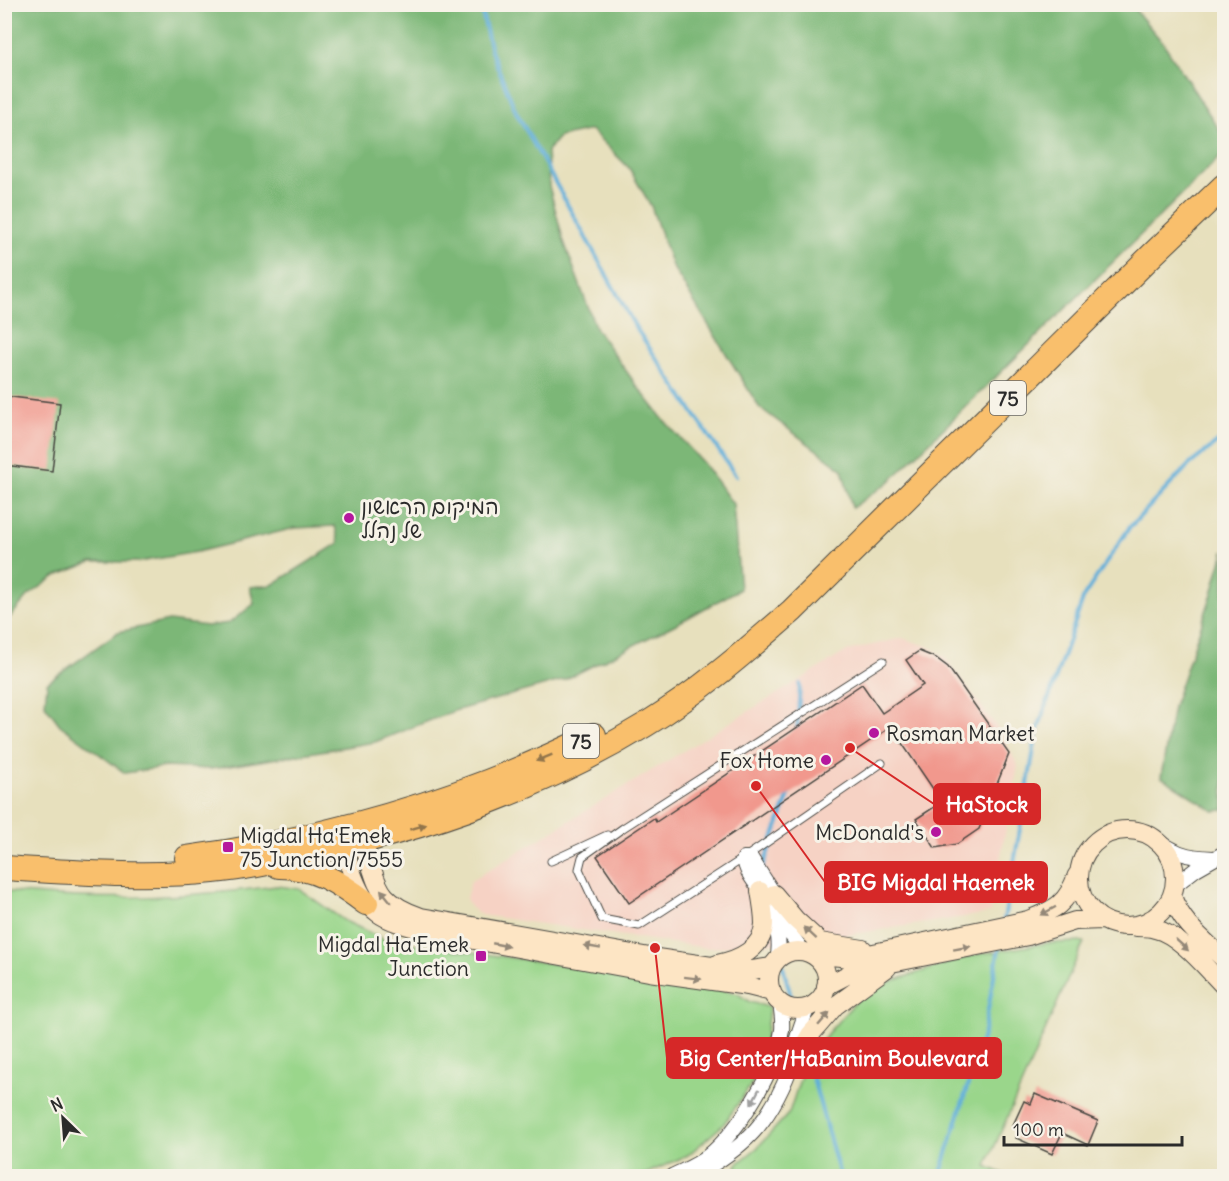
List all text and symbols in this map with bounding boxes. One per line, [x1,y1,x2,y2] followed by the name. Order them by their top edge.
[990,381,1026,415] road number: 75
[361,493,499,544] place label: המיקום הראשון של נהלל
[342,511,356,525] marker: המיקום הראשון של נהלל
[886,720,1035,747] place label: Rosman Market
[563,724,599,758] road number: 75
[867,726,881,740] marker: Rosman Market
[720,747,814,774] place label: Fox Home
[819,753,833,767] marker: Fox Home
[535,754,553,763] one-way arrow
[934,784,1040,824] callout: HaStock
[946,790,1028,818] text: HaStock
[815,819,924,846] place label: McDonald's
[240,822,403,873] place label: Migdal Ha'Emek 75 Junction/7555
[409,822,427,831] one-way arrow
[929,825,943,839] marker: McDonald's
[221,840,235,854] marker: Migdal Ha'Emek 75 Junction/7555
[825,862,1047,902] callout: BIG Migdal Haemek
[837,868,1035,896] text: BIG Migdal Haemek
[379,888,392,904] one-way arrow
[1039,906,1056,916] one-way arrow
[803,926,818,940] one-way arrow
[318,931,469,982] place label: Migdal Ha'Emek Junction
[1174,938,1189,952] one-way arrow
[492,941,511,950] one-way arrow
[582,942,601,951] one-way arrow
[953,943,972,952] one-way arrow
[474,949,488,963] marker: Migdal Ha'Emek Junction
[684,973,703,983] one-way arrow
[817,1011,831,1026] one-way arrow
[667,1038,1001,1078] callout: Big Center/HaBanim Boulevard
[679,1044,989,1072] text: Big Center/HaBanim Boulevard
[33,1088,93,1148] north arrow
[750,1089,760,1106] one-way arrow
[47,1093,66,1116] text: N
[1004,1109,1182,1147] scale bar
[1013,1118,1064,1141] text: 100 m

